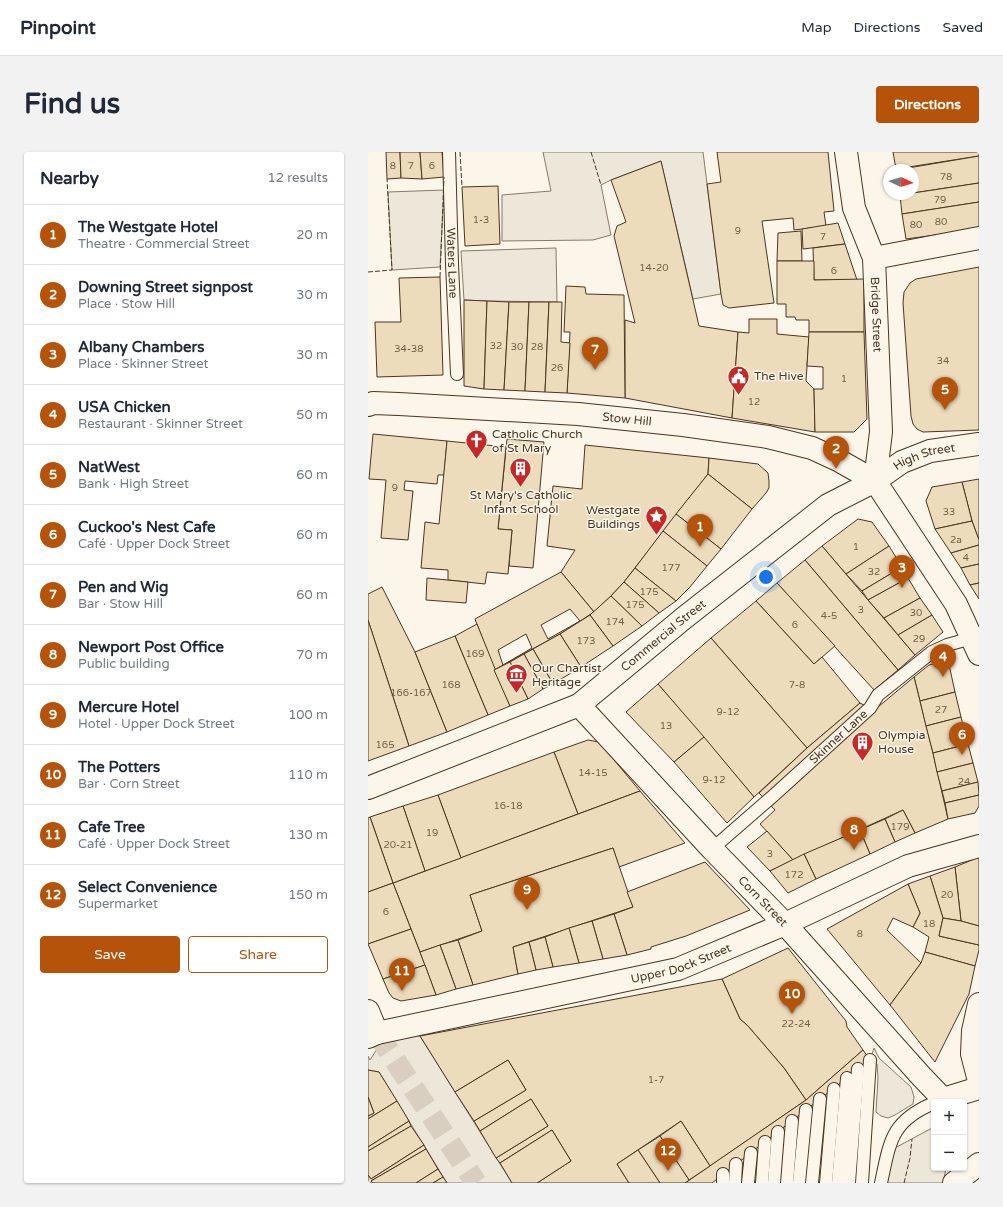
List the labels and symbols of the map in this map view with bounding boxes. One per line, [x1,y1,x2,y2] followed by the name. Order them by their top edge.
[390,160,396,172] house number: 8
[408,160,414,172] house number: 7
[429,160,435,172] house number: 6
[883,164,919,200] north arrow
[940,171,952,183] house number: 78
[934,194,946,206] house number: 79
[473,214,489,226] house number: 1-3
[935,216,947,228] house number: 80
[910,219,922,231] house number: 80
[735,225,741,237] house number: 9
[444,227,461,299] street label: Waters Lane
[820,231,826,243] house number: 7
[639,262,669,274] house number: 14-20
[831,265,837,277] house number: 6
[868,277,885,353] street label: Bridge Street
[582,337,608,370] pin: 7
[490,340,502,352] house number: 32
[511,341,523,353] house number: 30
[531,341,543,353] house number: 28
[394,343,424,355] house number: 34-38
[937,355,949,367] house number: 34
[551,362,563,374] house number: 26
[726,363,752,396] public building icon: The Hive
[754,369,804,383] place label: The Hive
[841,373,847,385] house number: 1
[932,377,958,410] pin: 5
[748,396,760,408] house number: 12
[602,410,652,429] street label: Stow Hill
[492,427,583,455] place label: Catholic Church of St Mary
[463,428,489,461] church icon: Catholic Church of St Mary
[823,436,849,469] pin: 2
[891,440,956,473] street label: High Street
[508,455,534,488] building icon: St Mary's Catholic Infant School
[392,482,398,494] house number: 9
[470,488,572,516] place label: St Mary's Catholic Infant School
[586,503,640,531] place label: Westgate Buildings
[643,504,669,537] place icon: Westgate Buildings
[943,506,955,518] house number: 33
[687,514,713,547] pin: 1
[950,534,962,546] house number: 2a
[853,541,859,553] house number: 1
[963,552,969,564] house number: 4
[889,555,915,588] pin: 3
[662,562,680,574] house number: 177
[868,566,880,578] house number: 32
[756,567,776,587] your location
[640,586,658,598] house number: 175
[618,596,709,674] street label: Commercial Street
[626,599,644,611] house number: 175
[858,604,864,616] house number: 3
[910,607,922,619] house number: 30
[821,610,837,622] house number: 4-5
[606,616,624,628] house number: 174
[792,619,798,631] house number: 6
[913,633,925,645] house number: 29
[577,635,595,647] house number: 173
[930,644,956,677] pin: 4
[466,648,484,660] house number: 169
[532,661,602,689] place label: Our Chartist Heritage
[504,662,530,695] museum icon: Our Chartist Heritage
[442,679,460,691] house number: 168
[789,679,805,691] house number: 7-8
[390,687,432,699] house number: 166-167
[935,704,947,716] house number: 27
[717,706,739,718] house number: 9-12
[806,707,870,767] street label: Skinner Lane
[660,720,672,732] house number: 13
[949,722,975,755] pin: 6
[878,728,925,756] place label: Olympia House
[850,729,876,762] building icon: Olympia House
[376,739,394,751] house number: 165
[578,767,608,779] house number: 14-15
[703,774,725,786] house number: 9-12
[958,776,970,788] house number: 24
[493,800,523,812] house number: 16-18
[841,817,867,850] pin: 8
[891,821,909,833] house number: 179
[426,827,438,839] house number: 19
[383,839,413,851] house number: 20-21
[767,848,773,860] house number: 3
[785,869,803,881] house number: 172
[735,873,791,930] street label: Corn Street
[514,877,540,910] pin: 9
[941,889,953,901] house number: 20
[383,906,389,918] house number: 6
[923,918,935,930] house number: 18
[857,928,863,940] house number: 8
[629,940,734,986] street label: Upper Dock Street
[389,958,415,991] pin: 11
[779,981,805,1014] pin: 10
[781,1018,811,1030] house number: 22-24
[648,1074,664,1086] house number: 1-7
[655,1138,681,1171] pin: 12

